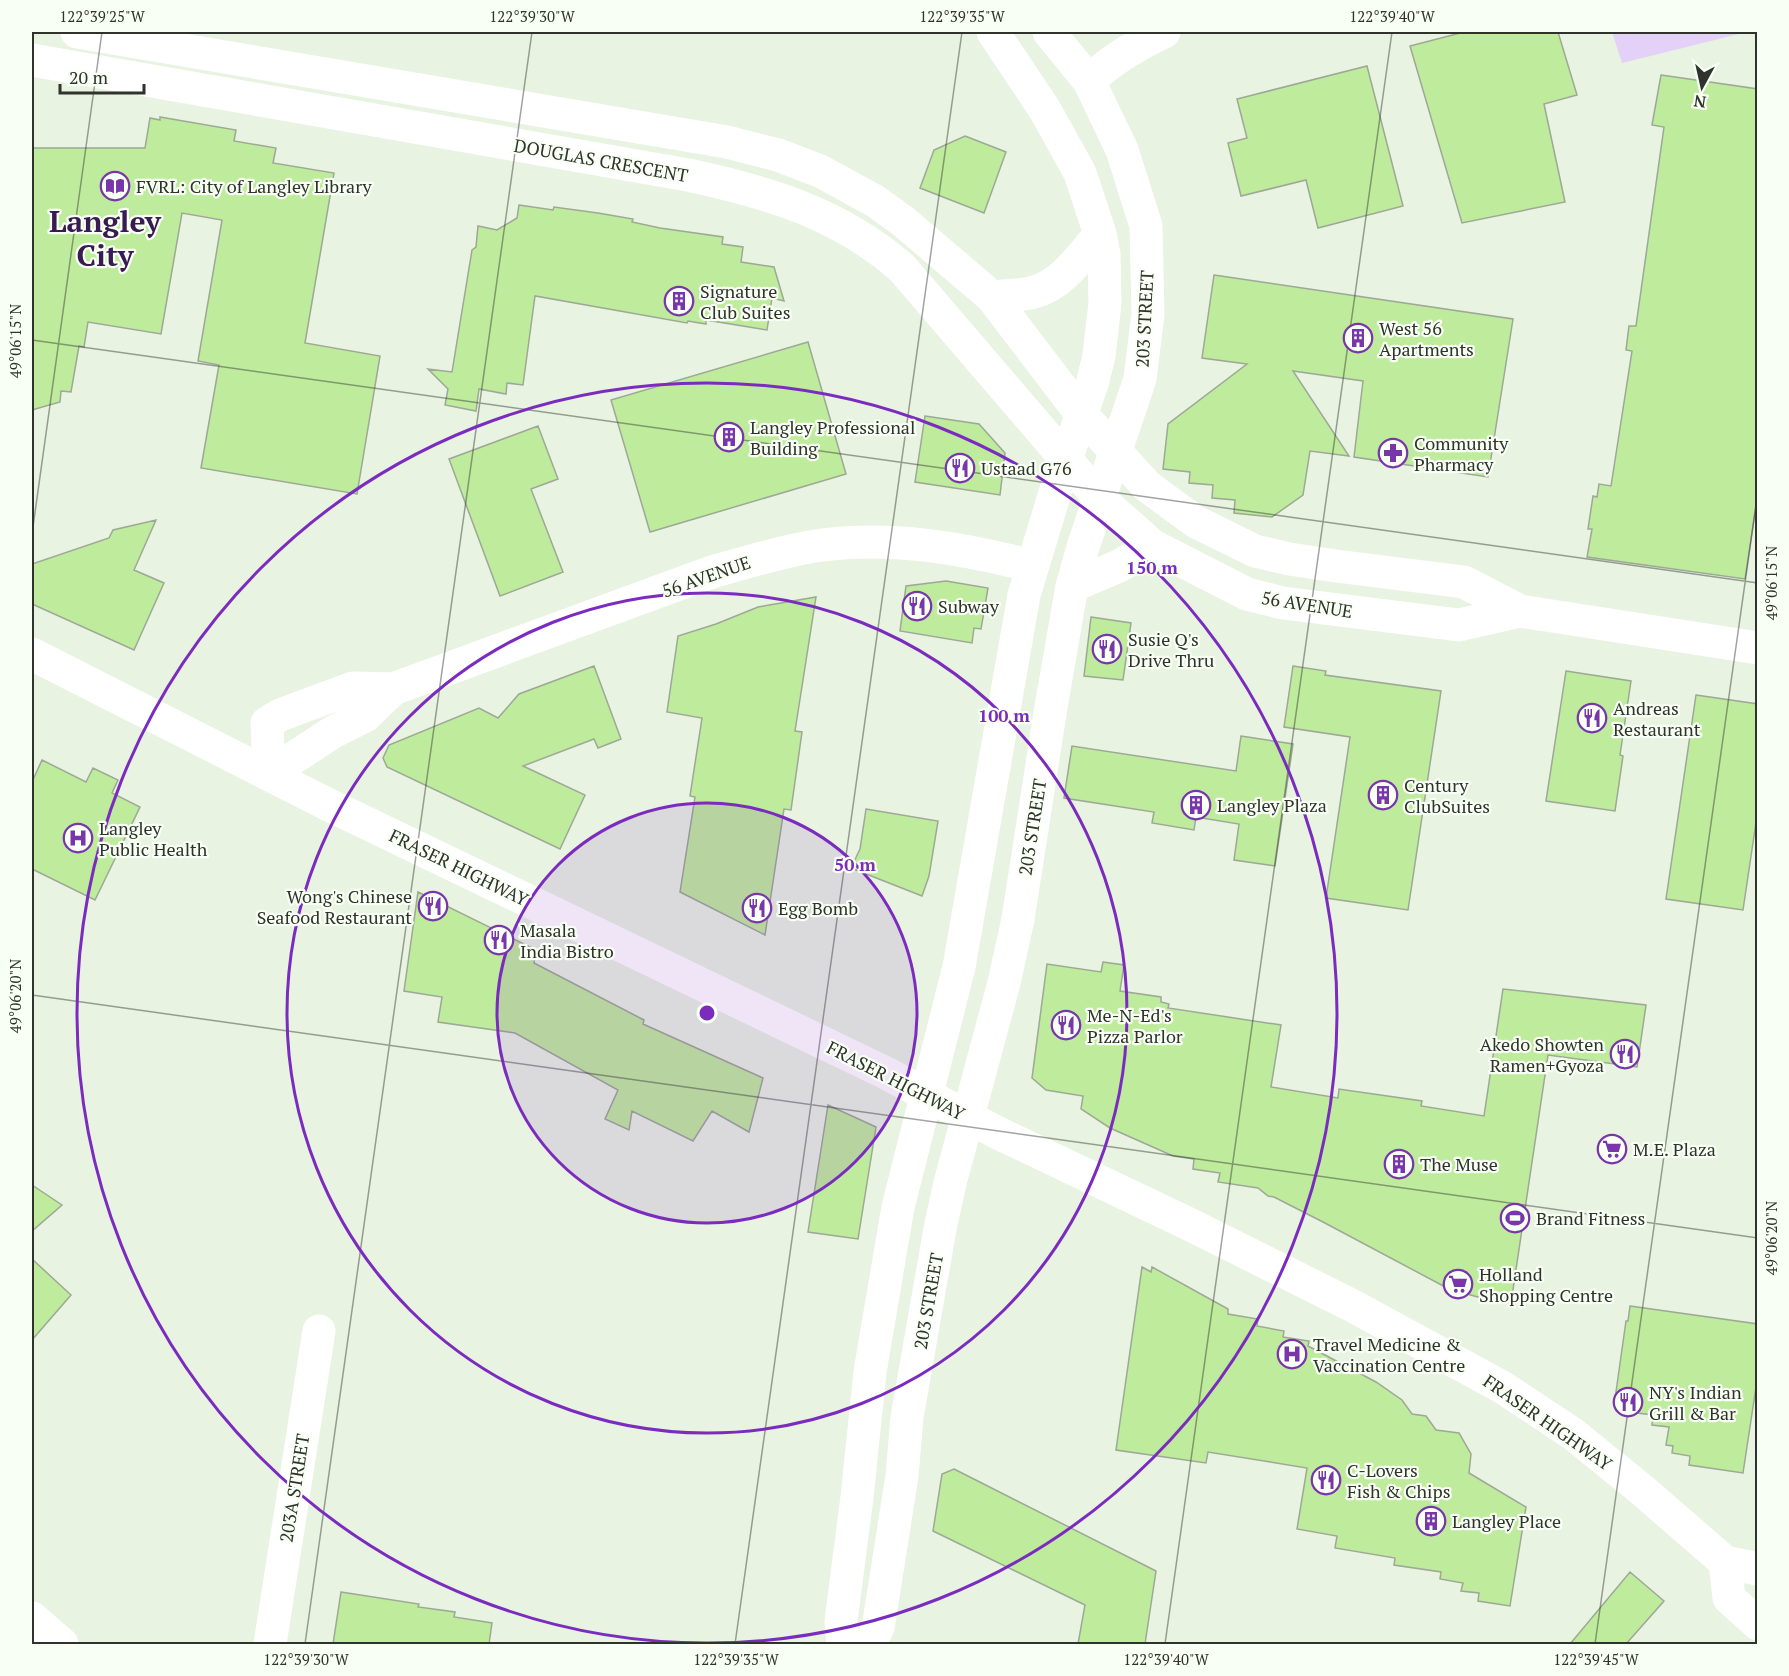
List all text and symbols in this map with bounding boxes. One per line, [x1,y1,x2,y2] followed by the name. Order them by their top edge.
[59,6,146,26] text: 122°39'25"W
[489,6,576,26] text: 122°39'30"W
[919,6,1006,26] text: 122°39'35"W
[1349,6,1436,26] text: 122°39'40"W
[60,57,144,95] scale bar
[1672,57,1732,117] north arrow
[69,65,109,89] text: 20 m
[1692,90,1707,114] text: N
[512,133,690,187] street label: DOUGLAS CRESCENT
[99,170,131,202] library icon: FVRL: City of Langley Library
[136,174,372,198] place label: FVRL: City of Langley Library
[49,201,162,275] district label: Langley City
[1129,270,1159,368] street label: 203 STREET
[700,279,790,324] place label: Signature Club Suites
[663,285,695,317] building icon: Signature Club Suites
[5,304,25,378] text: 49°06'15"N
[1379,316,1474,361] place label: West 56 Apartments
[1342,322,1374,354] building icon: West 56 Apartments
[750,415,915,460] place label: Langley Professional Building
[713,421,745,453] building icon: Langley Professional Building
[1414,431,1509,476] place label: Community Pharmacy
[1377,437,1409,469] pharmacy icon: Community Pharmacy
[944,452,976,484] restaurant icon: Ustaad G76
[981,456,1072,480] place label: Ustaad G76
[1761,546,1781,620] text: 49°06'15"N
[659,550,753,602] street label: 56 AVENUE
[1126,555,1178,579] text: 150 m
[1260,585,1354,623] street label: 56 AVENUE
[901,590,933,622] restaurant icon: Subway
[938,594,1000,618] place label: Subway
[1128,627,1214,672] place label: Susie Q's Drive Thru
[1091,633,1123,665] restaurant icon: Susie Q's Drive Thru
[1613,696,1701,741] place label: Andreas Restaurant
[1576,702,1608,734] restaurant icon: Andreas Restaurant
[978,703,1030,727] text: 100 m
[1404,773,1490,818] place label: Century ClubSuites
[1013,777,1051,877] street label: 203 STREET
[1367,779,1399,811] building icon: Century ClubSuites
[1180,789,1212,821] building icon: Langley Plaza
[1217,793,1327,817] place label: Langley Plaza
[99,816,208,861] place label: Langley Public Health
[62,822,94,854] hospital icon: Langley Public Health
[385,823,533,911] street label: FRASER HIGHWAY
[834,852,876,876] text: 50 m
[257,884,412,929] place label: Wong's Chinese Seafood Restaurant
[417,890,449,922] restaurant icon: Wong's Chinese Seafood Restaurant
[741,892,773,924] restaurant icon: Egg Bomb
[778,896,858,920] place label: Egg Bomb
[520,918,614,963] place label: Masala India Bistro
[483,924,515,956] restaurant icon: Masala India Bistro
[5,959,25,1033] text: 49°06'20"N
[697,1003,717,1023] centre of rings
[1087,1003,1183,1048] place label: Me-N-Ed's Pizza Parlor
[1050,1009,1082,1041] restaurant icon: Me-N-Ed's Pizza Parlor
[1480,1032,1604,1077] place label: Akedo Showten Ramen+Gyoza
[823,1035,969,1125] street label: FRASER HIGHWAY
[1609,1038,1641,1070] restaurant icon: Akedo Showten Ramen+Gyoza
[1596,1133,1628,1165] supermarket icon: M.E. Plaza
[1633,1137,1716,1161] place label: M.E. Plaza
[1383,1148,1415,1180] building icon: The Muse
[1420,1152,1498,1176] place label: The Muse
[1761,1201,1781,1275] text: 49°06'20"N
[1499,1202,1531,1234] sports icon: Brand Fitness
[1536,1206,1645,1230] place label: Brand Fitness
[908,1251,948,1351] street label: 203 STREET
[1479,1262,1613,1307] place label: Holland Shopping Centre
[1442,1268,1474,1300] supermarket icon: Holland Shopping Centre
[1313,1332,1465,1377] place label: Travel Medicine & Vaccination Centre
[1276,1338,1308,1370] hospital icon: Travel Medicine & Vaccination Centre
[1479,1369,1617,1476] street label: FRASER HIGHWAY
[1649,1380,1742,1425] place label: NY's Indian Grill & Bar
[1612,1386,1644,1418] restaurant icon: NY's Indian Grill & Bar
[274,1432,314,1544] street label: 203A STREET
[1347,1458,1451,1503] place label: C-Lovers Fish & Chips
[1310,1464,1342,1496] restaurant icon: C-Lovers Fish & Chips
[1415,1505,1447,1537] building icon: Langley Place
[1452,1509,1561,1533] place label: Langley Place
[263,1649,350,1669] text: 122°39'30"W
[693,1649,780,1669] text: 122°39'35"W
[1123,1649,1210,1669] text: 122°39'40"W
[1553,1649,1640,1669] text: 122°39'45"W

